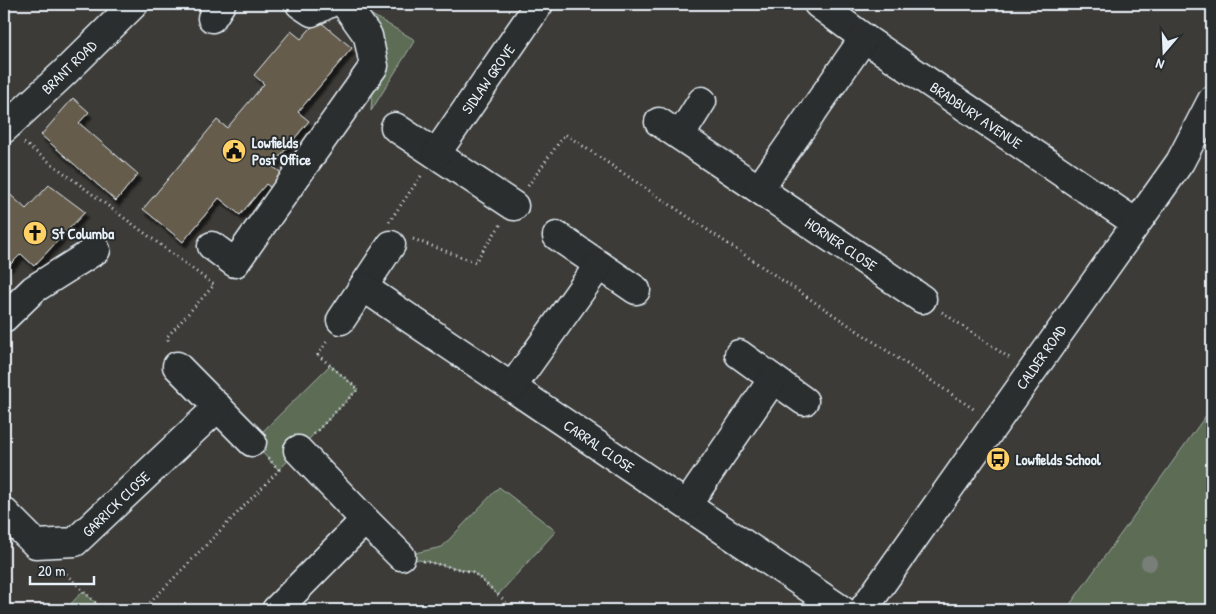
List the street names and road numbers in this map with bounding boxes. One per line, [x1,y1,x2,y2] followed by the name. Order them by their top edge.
[37,35,102,99] street label: BRANT ROAD
[456,40,520,118] street label: SIDLAW GROVE
[926,76,1026,154] street label: BRADBURY AVENUE
[801,212,881,276] street label: HORNER CLOSE
[1011,320,1072,394] street label: CALDER ROAD
[559,415,639,478] street label: CARRAL CLOSE
[77,466,155,542] street label: GARRICK CLOSE

